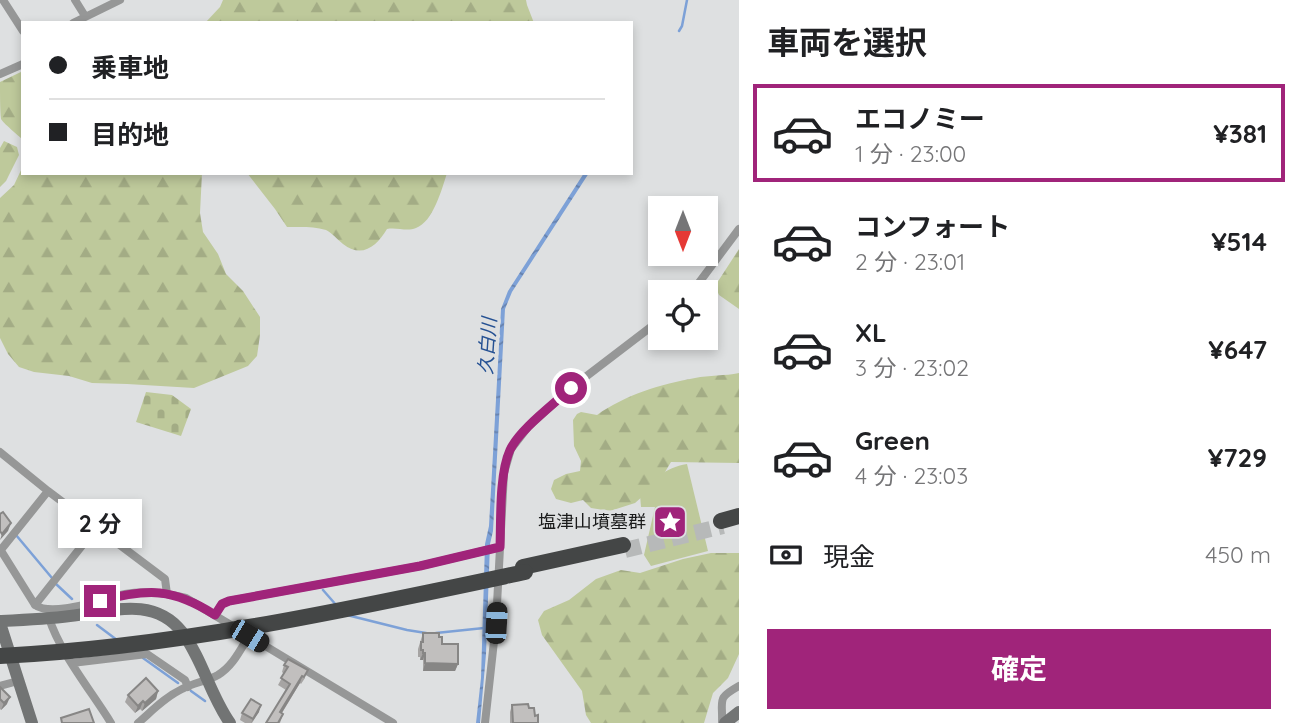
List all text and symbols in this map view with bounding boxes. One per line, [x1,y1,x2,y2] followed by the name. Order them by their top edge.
[767,22,927,62] text: 車両を選択
[91,51,169,84] text: 乗車地
[771,102,834,165] icon: car
[855,102,985,135] text: エコノミー
[1213,117,1267,150] text: ¥381
[91,118,169,151] text: 目的地
[855,139,966,168] text: 1 分 · 23:00
[648,196,718,266] north arrow
[648,196,718,350] map controls
[771,210,834,273] icon: car
[855,210,1010,243] text: コンフォート
[1211,225,1267,258] text: ¥514
[855,247,965,276] text: 2 分 · 23:01
[648,280,718,350] button: locate
[473,315,501,375] water label: 久白川
[855,316,887,349] text: XL
[771,318,834,381] icon: car
[1208,333,1267,366] text: ¥647
[855,353,969,382] text: 3 分 · 23:02
[555,372,587,404] route start
[855,424,930,457] text: Green
[771,426,834,489] icon: car
[1208,441,1267,474] text: ¥729
[855,461,968,490] text: 4 分 · 23:03
[58,500,142,548] callout: 2 分
[651,503,689,541] place icon: 塩津山墳墓群
[79,509,121,538] text: 2 分
[538,510,646,533] place label: 塩津山墳墓群
[767,536,805,574] icon: cash
[823,540,875,573] text: 現金
[1205,540,1271,569] text: 450 m
[84,585,116,617] route end
[485,601,508,645] car
[226,616,273,656] car
[767,629,1271,709] button: 確定

